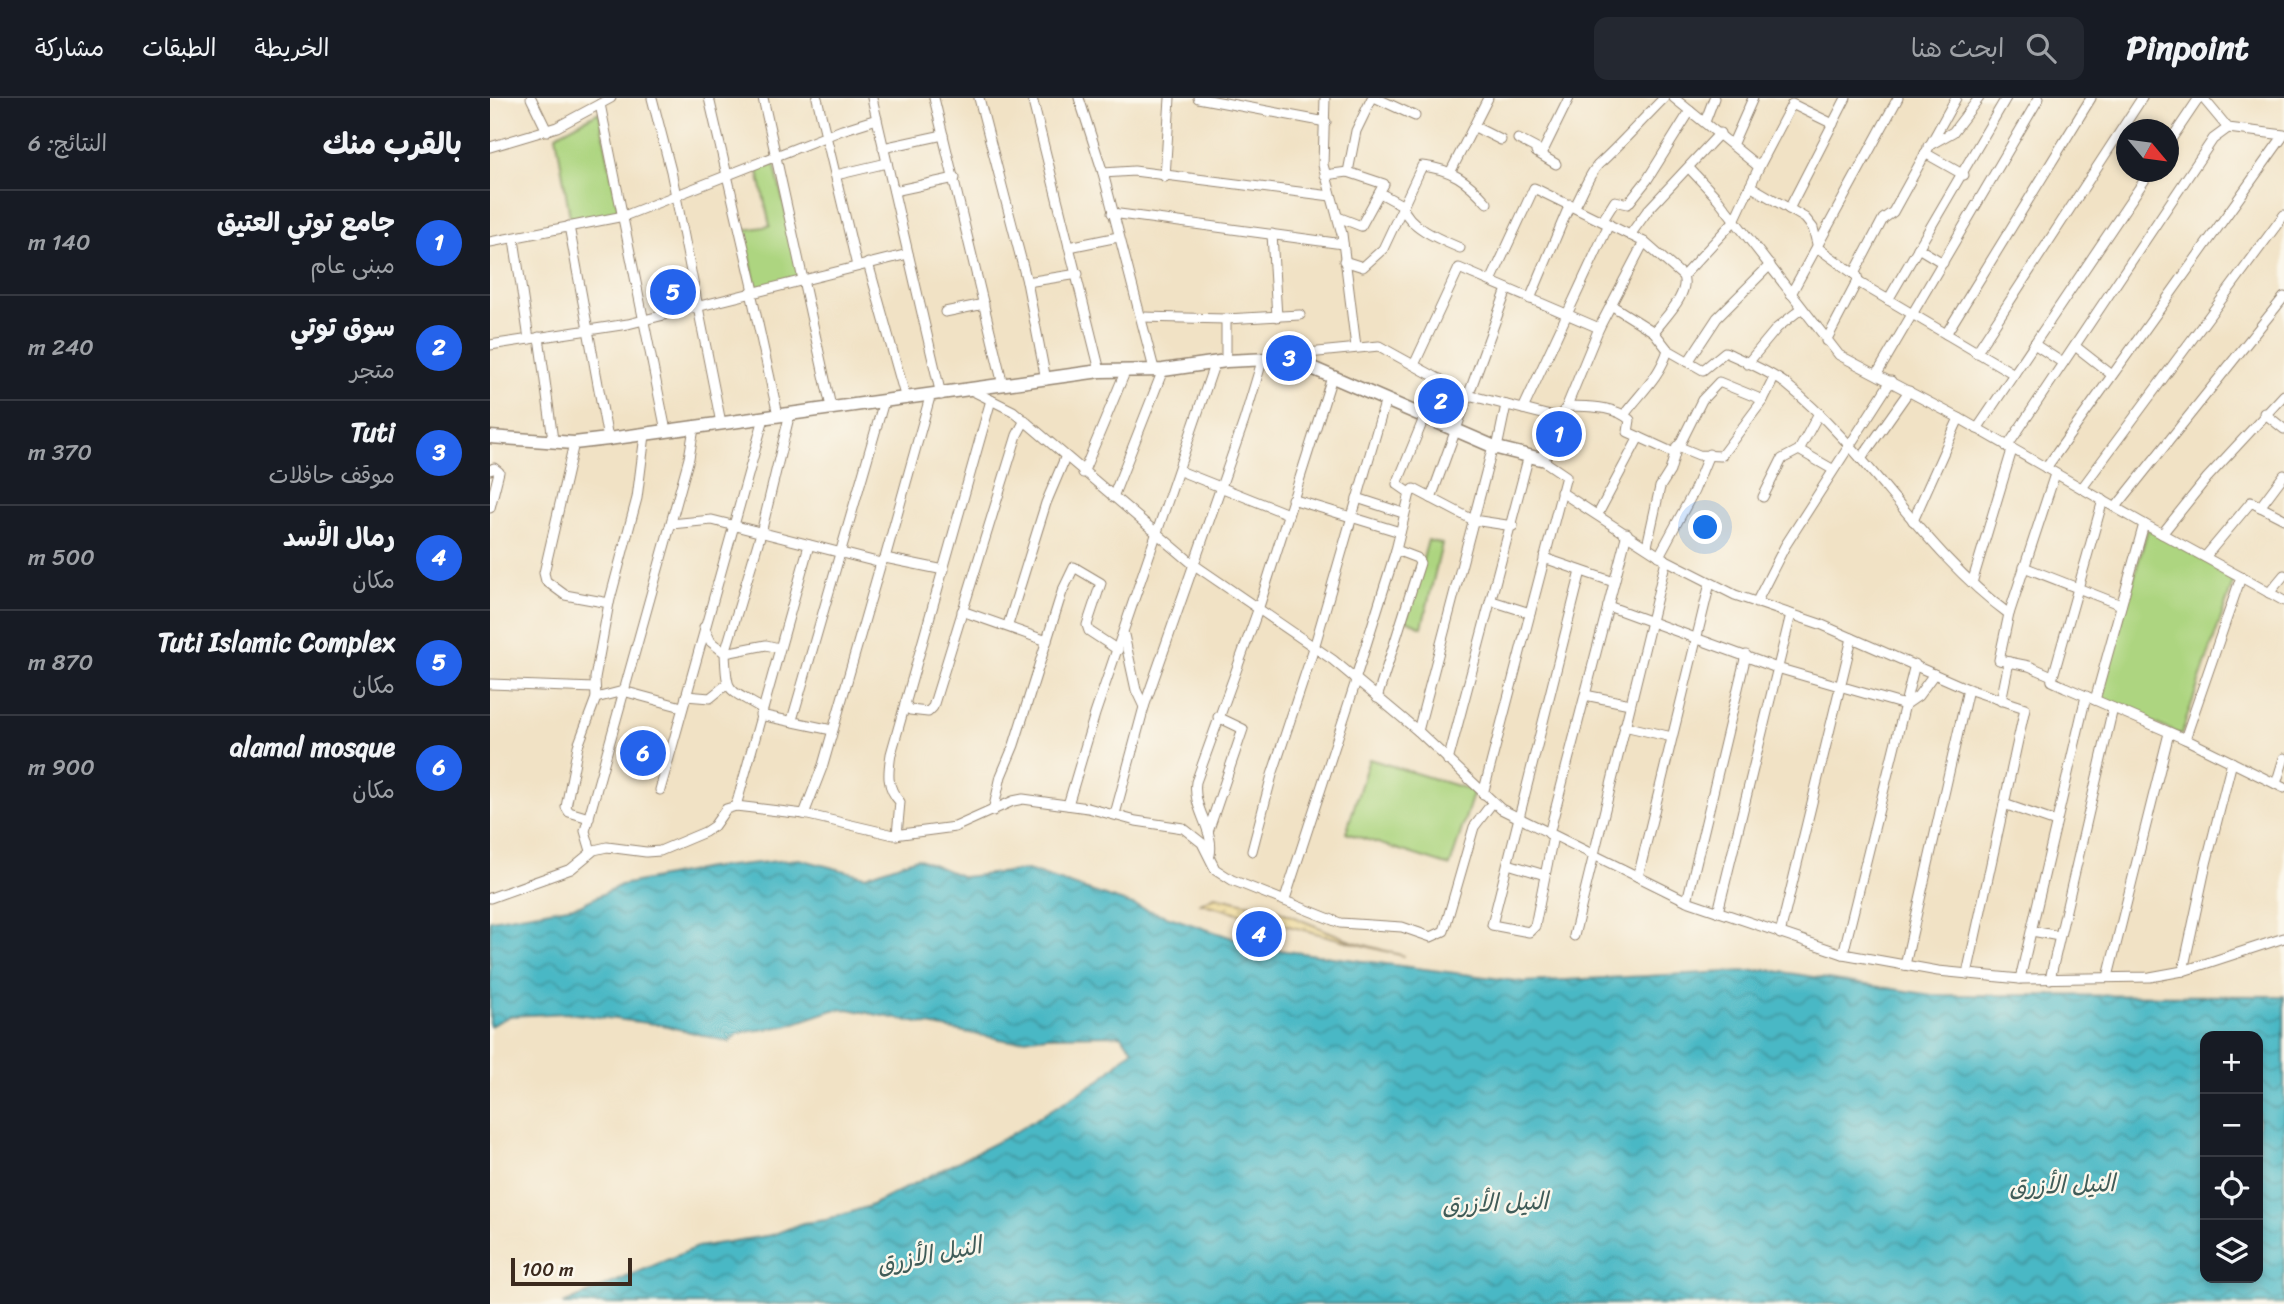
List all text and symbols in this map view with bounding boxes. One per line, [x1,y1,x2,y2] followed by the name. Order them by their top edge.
[1594,17,2084,80] search box
[2126,19,2249,77] text: Pinpoint
[1911,25,2004,71] text: ابحث هنا
[35,27,104,69] text: مشاركة
[142,27,217,69] text: الطبقات
[255,27,329,69] text: الخريطة
[2022,29,2060,67] icon: search
[323,117,462,171] text: بالقرب منك
[2116,119,2179,182] north arrow
[28,123,107,164] text: النتائج: 6
[217,199,395,245] text: جامع توتي العتيق
[28,222,90,263] text: 140 m
[434,222,444,263] text: 1
[310,245,395,286] text: مبنى عام
[650,266,696,318] pin: 5
[290,304,395,350] text: سوق توتي
[28,327,94,368] text: 240 m
[432,327,446,368] text: 2
[1266,332,1312,384] pin: 3
[350,350,395,391] text: متجر
[1418,375,1464,427] pin: 2
[1536,408,1582,460] pin: 1
[350,409,395,455] text: Tuti
[28,432,92,473] text: 370 m
[433,432,445,473] text: 3
[269,455,395,496] text: موقف حافلات
[1688,510,1722,544] your location
[283,514,395,560] text: رمال الأسد
[28,537,95,578] text: 500 m
[432,537,446,578] text: 4
[352,560,395,601] text: مكان
[158,619,395,665] text: Tuti Islamic Complex
[28,642,93,683] text: 870 m
[432,642,446,683] text: 5
[352,665,395,706] text: مكان
[230,724,395,770] text: alamal mosque
[620,727,666,779] pin: 6
[28,747,95,788] text: 900 m
[432,747,446,788] text: 6
[352,770,395,811] text: مكان
[1236,908,1282,960] pin: 4
[2200,1031,2263,1283] map controls
[2200,1031,2263,1094] button: +
[2200,1094,2263,1157] button: −
[2200,1157,2263,1220] button: locate
[2008,1162,2119,1208] water label: النيل الأزرق
[1441,1180,1552,1226] water label: النيل الأزرق
[2200,1220,2263,1283] button: layers
[873,1224,988,1286] water label: النيل الأزرق
[522,1253,574,1286] text: 100 m
[511,1255,632,1287] scale bar

